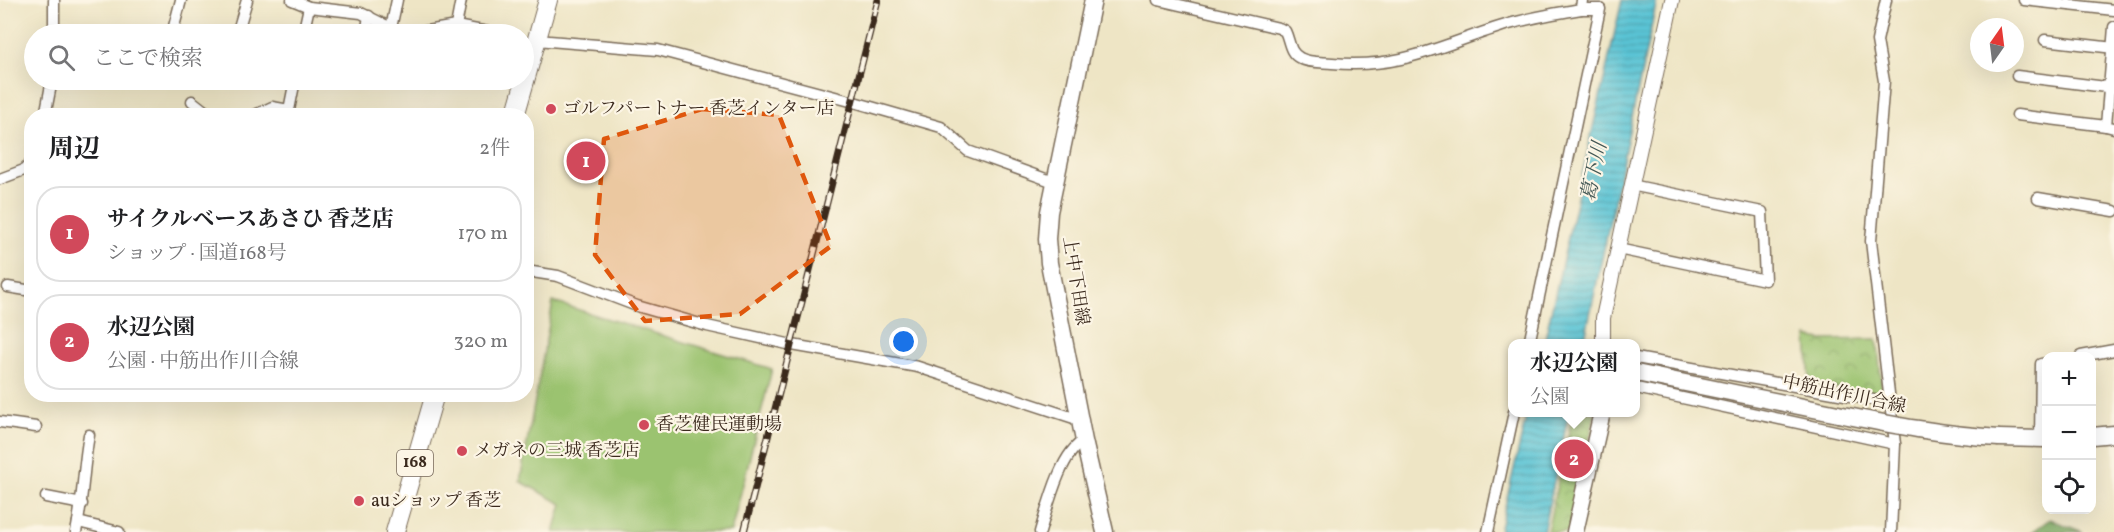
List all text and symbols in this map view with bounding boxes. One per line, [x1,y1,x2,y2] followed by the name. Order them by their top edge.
[1970,18,2024,72] north arrow
[24,24,534,90] search box
[45,41,78,74] icon: search
[93,44,203,75] text: ここで検索
[563,97,834,122] place label: ゴルフパートナー 香芝インター店
[544,102,558,116] marker: ゴルフパートナー 香芝インター店
[48,132,100,168] text: 周辺
[479,135,510,163] text: 2件
[566,138,606,184] pin: 1
[1575,138,1615,204] water label: 葛下川
[107,205,394,236] text: サイクルベースあさひ 香芝店
[65,220,74,248] text: 1
[458,220,508,248] text: 170 m
[1056,235,1094,327] street label: 上中下田線
[107,240,287,268] text: ショップ · 国道168号
[107,313,195,344] text: 水辺公園
[889,327,918,356] your location
[64,328,75,356] text: 2
[453,328,508,356] text: 320 m
[1508,339,1640,417] popup
[107,348,299,376] text: 公園 · 中筋出作川合線
[1530,349,1618,380] text: 水辺公園
[2042,352,2096,514] map controls
[2042,352,2096,406] button: +
[1780,370,1908,420] street label: 中筋出作川合線
[1530,384,1570,412] text: 公園
[2042,406,2096,460] button: −
[656,413,782,438] place label: 香芝健民運動場
[637,418,651,432] marker: 香芝健民運動場
[1554,436,1594,482] pin: 2
[474,439,640,464] place label: メガネの三城 香芝店
[455,444,469,458] marker: メガネの三城 香芝店
[397,450,433,476] road number: 168
[2042,460,2096,514] button: locate
[371,489,501,514] place label: auショップ 香芝
[352,494,366,508] marker: auショップ 香芝

